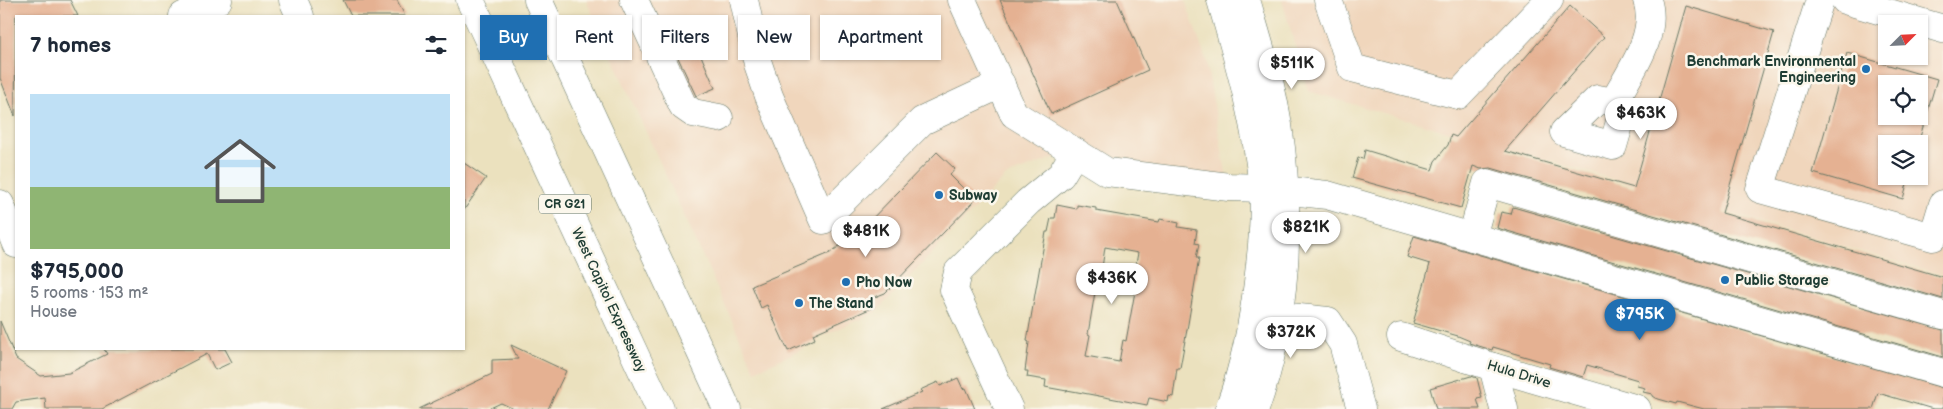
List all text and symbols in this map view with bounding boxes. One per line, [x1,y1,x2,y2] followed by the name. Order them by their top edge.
[480,15,547,60] chip: Buy
[557,15,632,60] chip: Rent
[642,15,728,60] chip: Filters
[738,15,810,60] chip: New
[820,15,941,60] chip: Apartment
[1878,15,1928,65] north arrow
[1878,15,1928,185] map controls
[422,31,450,59] icon: filters
[30,33,111,58] text: 7 homes
[1257,48,1327,90] pin: $511K
[1686,53,1856,86] place label: Benchmark Environmental Engineering
[1270,54,1314,73] text: $511K
[1860,63,1872,75] marker: Benchmark Environmental Engineering
[1878,75,1928,125] button: locate
[1606,98,1676,140] pin: $463K
[1616,104,1666,123] text: $463K
[195,126,285,216] icon: home
[1878,135,1928,185] button: layers
[949,187,998,204] place label: Subway
[933,189,945,201] marker: Subway
[539,194,591,213] road number: CR G21
[1271,212,1341,254] pin: $821K
[831,216,901,258] pin: $481K
[1282,218,1330,237] text: $821K
[842,222,890,241] text: $481K
[568,225,650,376] street label: West Capitol Expressway
[30,259,124,284] text: $795,000
[1077,262,1147,305] pin: $436K
[1087,269,1137,288] text: $436K
[1735,272,1828,289] place label: Public Storage
[856,274,913,291] place label: Pho Now
[1719,274,1731,286] marker: Public Storage
[840,276,852,288] marker: Pho Now
[30,284,148,303] text: 5 rooms · 153 m²
[809,295,873,312] place label: The Stand
[793,297,805,309] marker: The Stand
[1605,298,1675,341] pin: $795K
[30,303,77,322] text: House
[1616,305,1664,324] text: $795K
[1256,316,1326,359] pin: $372K
[1266,323,1316,342] text: $372K
[1485,356,1553,392] street label: Hula Drive

